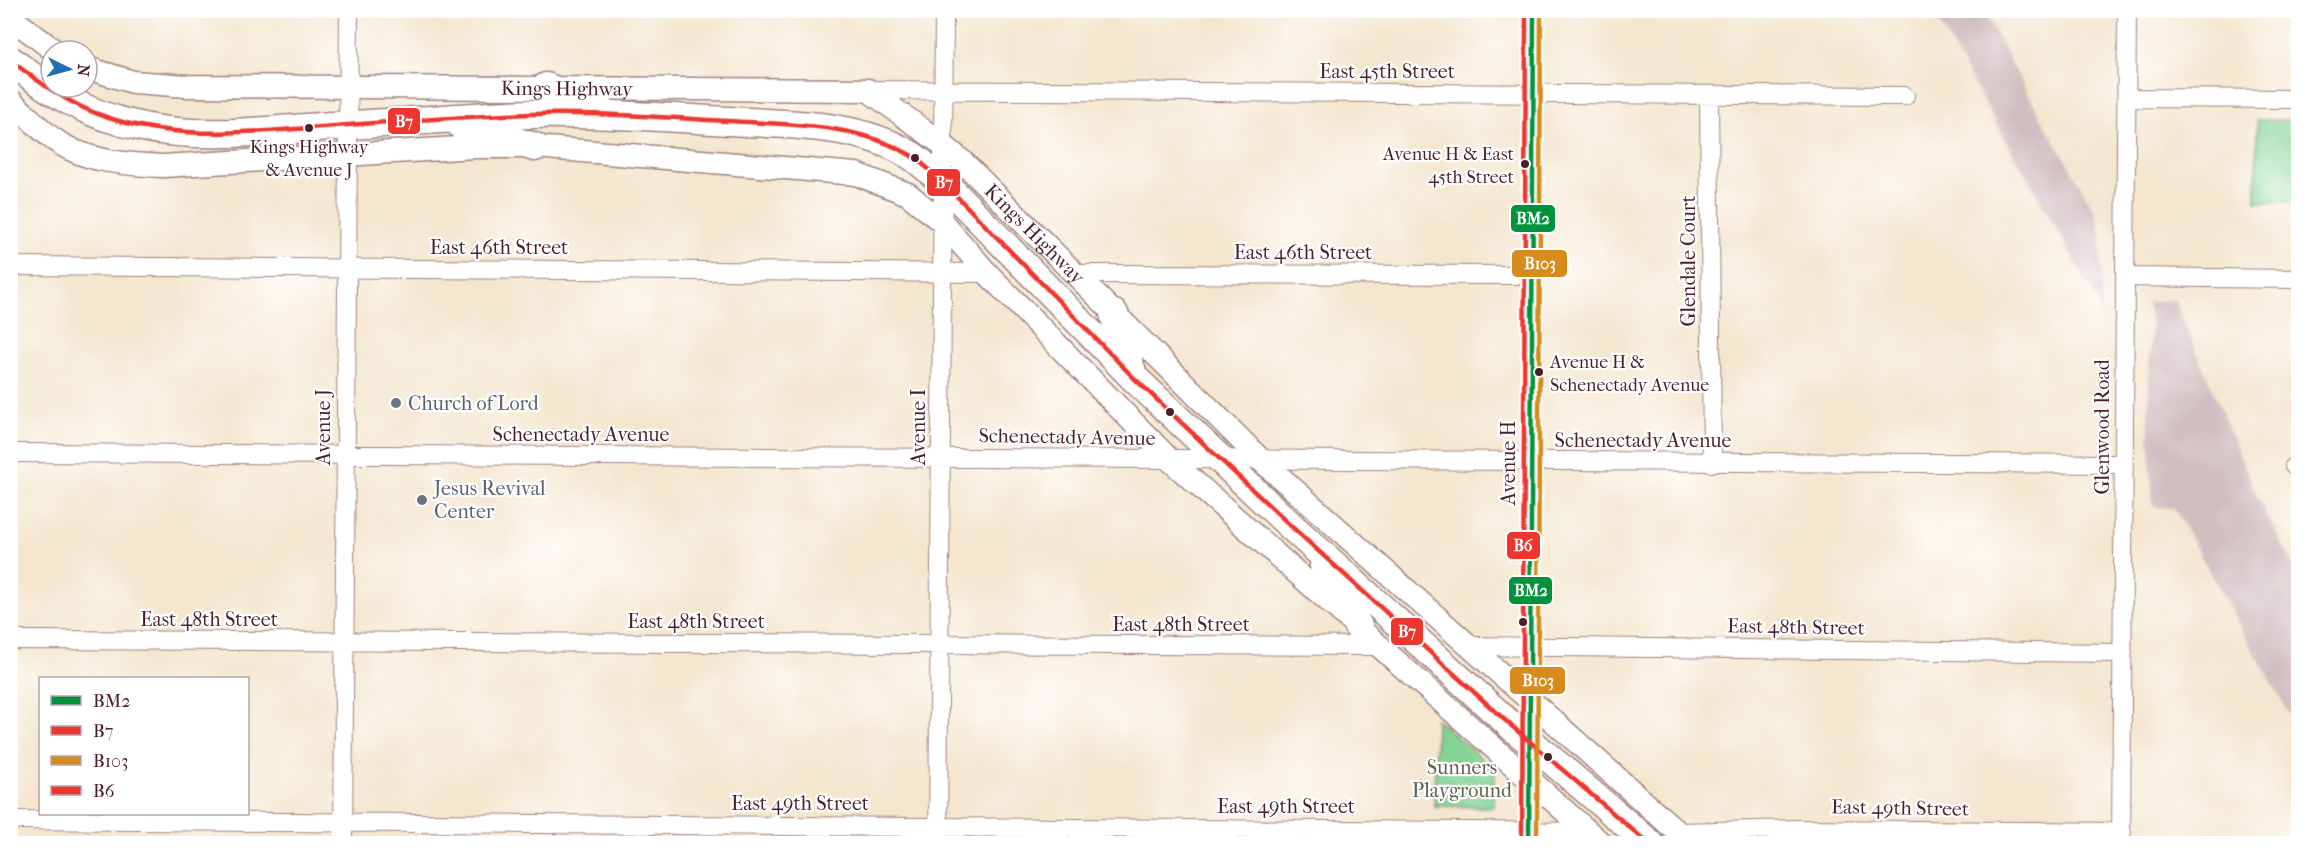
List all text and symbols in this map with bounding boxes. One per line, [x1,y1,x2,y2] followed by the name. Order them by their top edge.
[39,39,99,99] north arrow
[1319,60,1455,83] street label: East 45th Street
[73,63,93,78] text: N
[501,76,634,100] street label: Kings Highway
[387,107,421,135] line badge: B7
[395,112,413,131] text: B7
[303,122,315,134] marker: Kings Highway & Avenue J
[250,137,370,181] place label: Kings Highway & Avenue J
[1382,144,1515,188] place label: Avenue H & East 45th Street
[909,152,921,164] unlabelled marker
[1519,158,1531,170] marker: Avenue H & East 45th Street
[926,168,961,197] line badge: B7
[935,173,953,192] text: B7
[980,179,1090,289] street label: Kings Highway
[1677,195,1700,327] street label: Glendale Court
[1510,204,1556,233] line badge: BM2
[1516,209,1550,228] text: BM2
[430,236,568,259] street label: East 46th Street
[1234,241,1372,264] street label: East 46th Street
[1511,249,1568,278] line badge: B103
[1524,254,1556,274] text: B103
[1549,352,1709,396] place label: Avenue H & Schenectady Avenue
[2091,358,2114,495] street label: Glenwood Road
[1533,366,1545,378] marker: Avenue H & Schenectady Avenue
[907,388,930,466] street label: Avenue I
[312,389,335,466] street label: Avenue J
[408,392,540,415] place label: Church of Lord
[389,396,403,410] marker: Church of Lord
[1164,406,1176,418] unlabelled marker
[1497,420,1520,506] street label: Avenue H
[493,423,670,446] street label: Schenectady Avenue
[978,424,1156,450] street label: Schenectady Avenue
[1555,429,1732,452] street label: Schenectady Avenue
[432,477,546,523] place label: Jesus Revival Center
[415,493,429,507] marker: Jesus Revival Center
[1506,531,1541,560] line badge: B6
[1513,536,1533,555] text: B6
[1508,576,1553,605] line badge: BM2
[1514,581,1548,600] text: BM2
[140,608,278,631] street label: East 48th Street
[627,610,765,633] street label: East 48th Street
[1112,613,1250,636] street label: East 48th Street
[1727,614,1865,640] street label: East 48th Street
[1517,616,1529,628] unlabelled marker
[1390,617,1424,646] line badge: B7
[1398,622,1416,641] text: B7
[1509,666,1566,695] line badge: B103
[1522,671,1554,691] text: B103
[39,677,249,815] legend
[93,691,130,712] text: BM2
[93,721,114,742] text: B7
[93,751,128,772] text: B103
[1542,751,1554,763] unlabelled marker
[1412,756,1513,802] park label: Sunners Playground
[93,781,115,802] text: B6
[731,792,869,815] street label: East 49th Street
[1217,795,1355,818] street label: East 49th Street
[1831,795,1969,821] street label: East 49th Street

